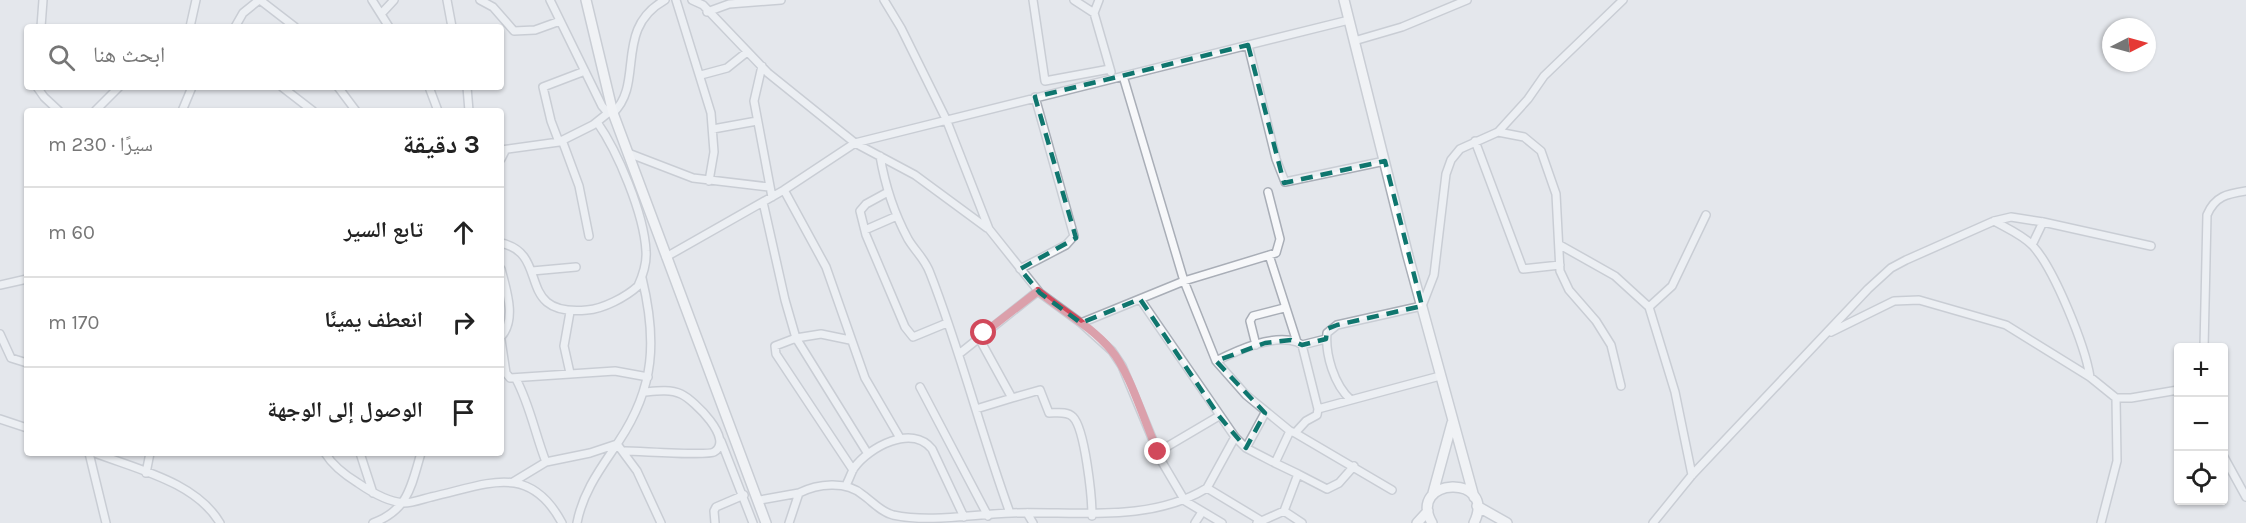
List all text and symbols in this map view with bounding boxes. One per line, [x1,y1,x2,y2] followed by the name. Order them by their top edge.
[2102,18,2156,72] north arrow
[24,24,504,90] search box
[45,41,78,74] icon: search
[93,42,165,68] text: ابحث هنا
[403,129,480,160] text: 3 دقيقة
[48,133,153,156] text: سيرًا · 230 m
[447,216,480,249] icon: ahead
[344,217,423,243] text: تابع السير
[48,221,95,244] text: 60 m
[447,306,480,339] icon: right
[324,307,423,333] text: انعطف يمينًا
[48,311,99,334] text: 170 m
[970,319,996,345] route start
[2174,343,2228,505] map controls
[2174,343,2228,397] button: +
[447,396,480,429] icon: arrive
[267,397,423,423] text: الوصول إلى الوجهة
[2174,397,2228,451] button: −
[1144,438,1170,464] route end
[2174,451,2228,505] button: locate

